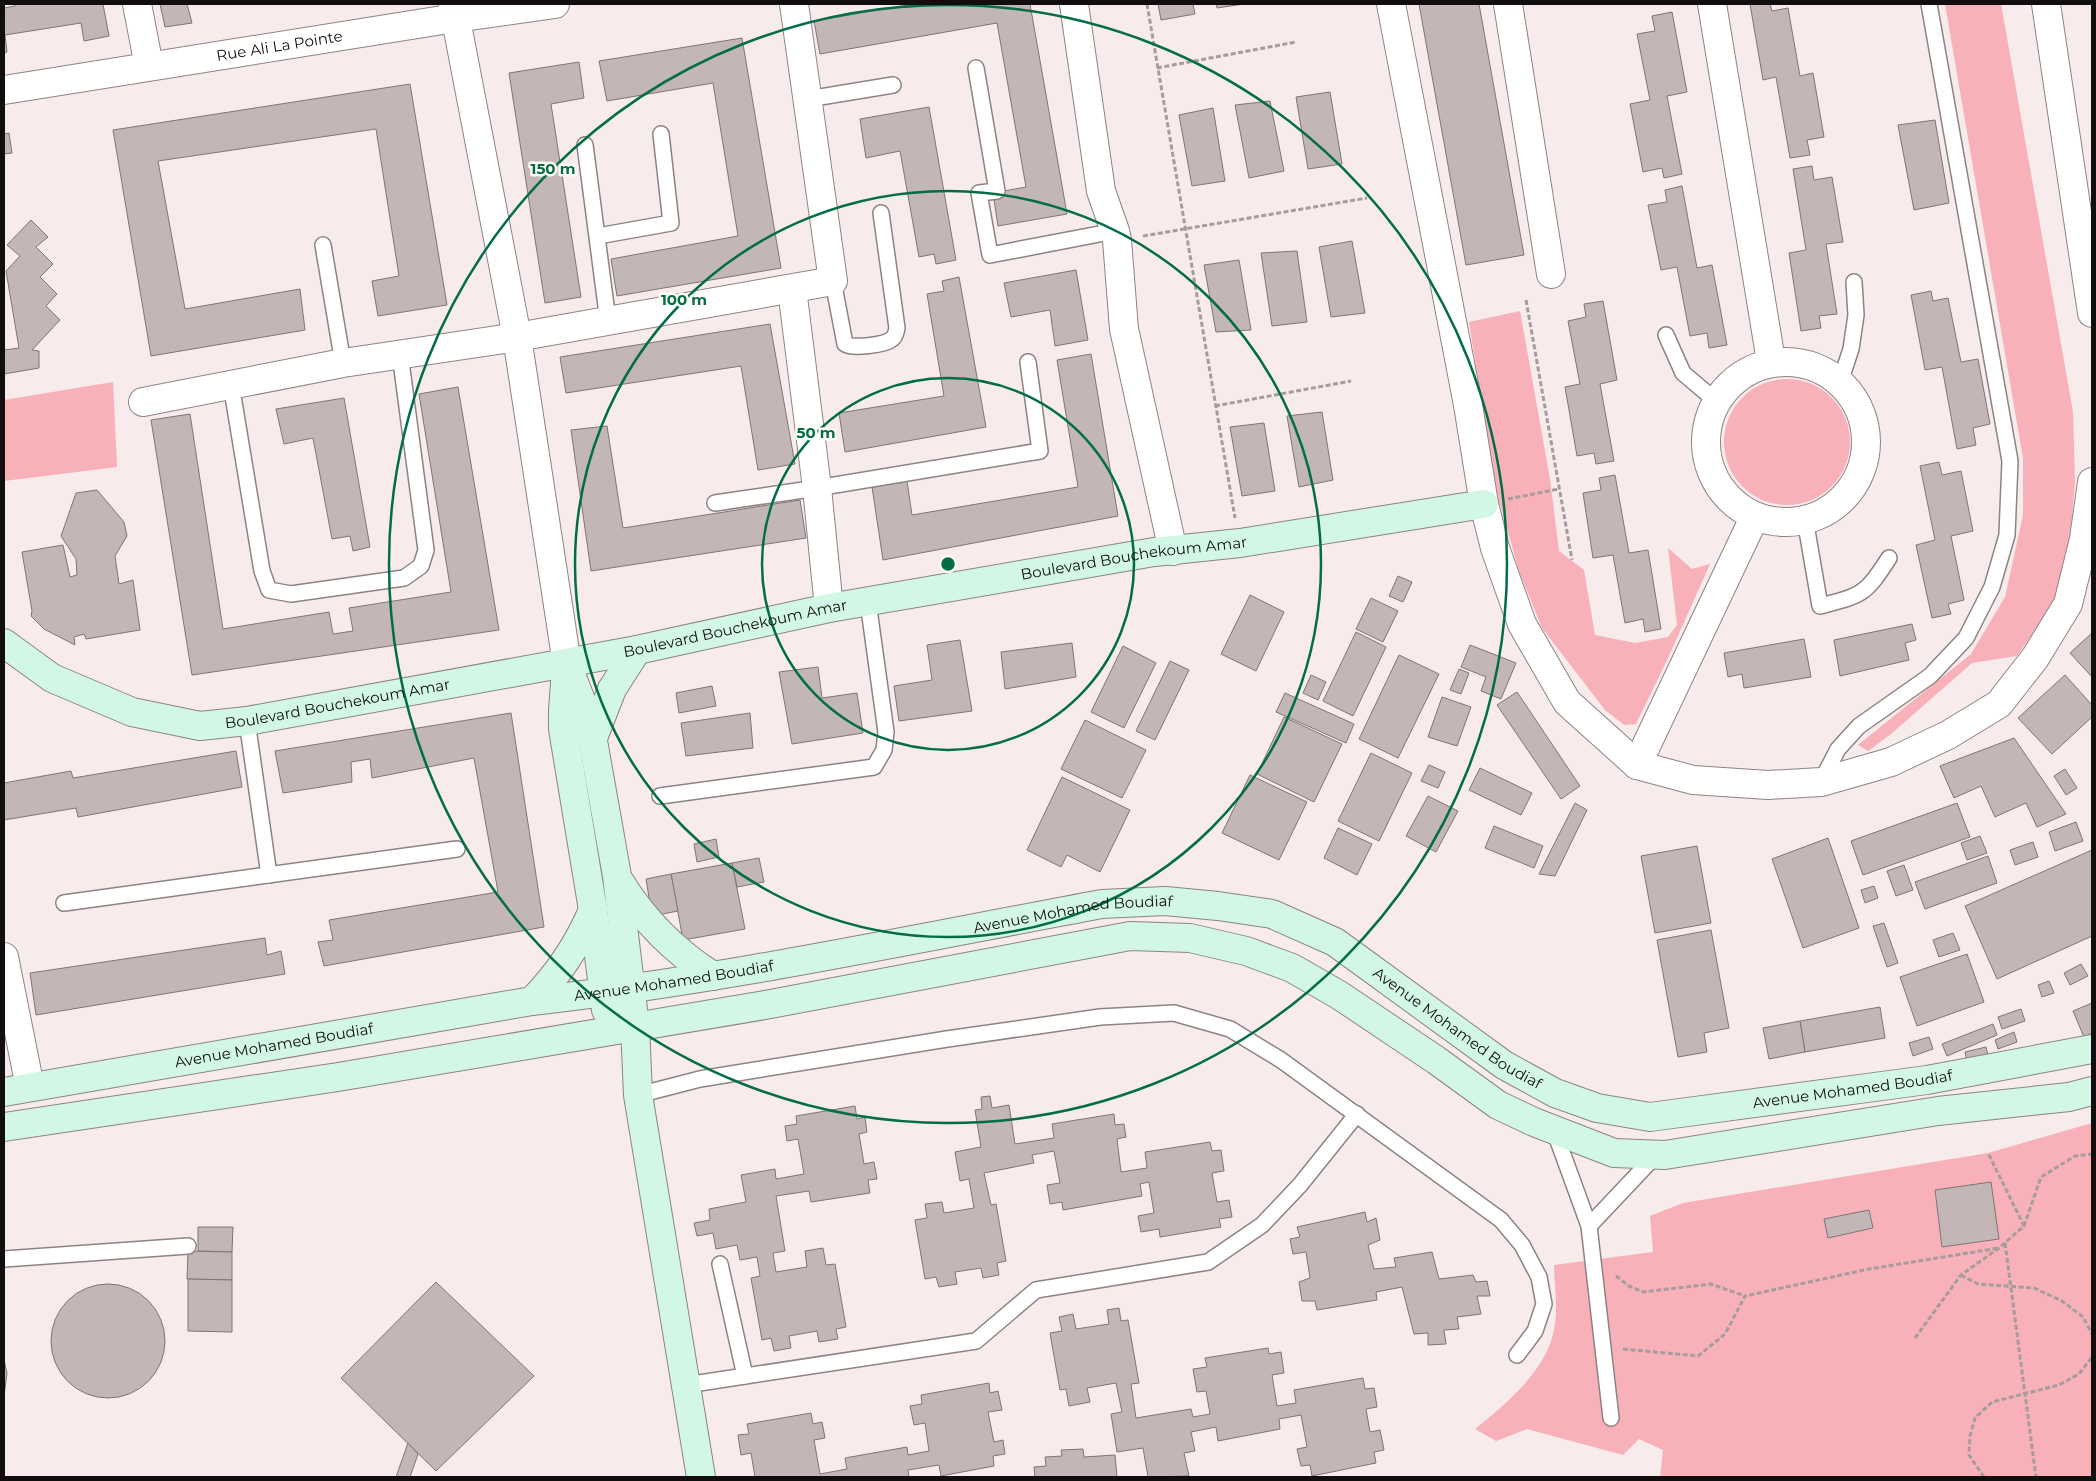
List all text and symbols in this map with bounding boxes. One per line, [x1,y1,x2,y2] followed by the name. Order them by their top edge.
[215,26,344,65] street label: Rue Ali La Pointe
[531,159,575,178] text: 150 m
[661,290,707,309] text: 100 m
[796,423,836,442] text: 50 m
[1019,532,1248,584] street label: Boulevard Bouchekoum Amar
[939,555,957,573] centre of rings
[622,595,848,661] street label: Boulevard Bouchekoum Amar
[224,674,451,732] street label: Boulevard Bouchekoum Amar
[972,891,1174,937] street label: Avenue Mohamed Boudiaf
[573,956,776,1005] street label: Avenue Mohamed Boudiaf
[1370,963,1546,1093] street label: Avenue Mohamed Boudiaf
[173,1018,376,1071] street label: Avenue Mohamed Boudiaf
[1752,1065,1955,1112] street label: Avenue Mohamed Boudiaf

